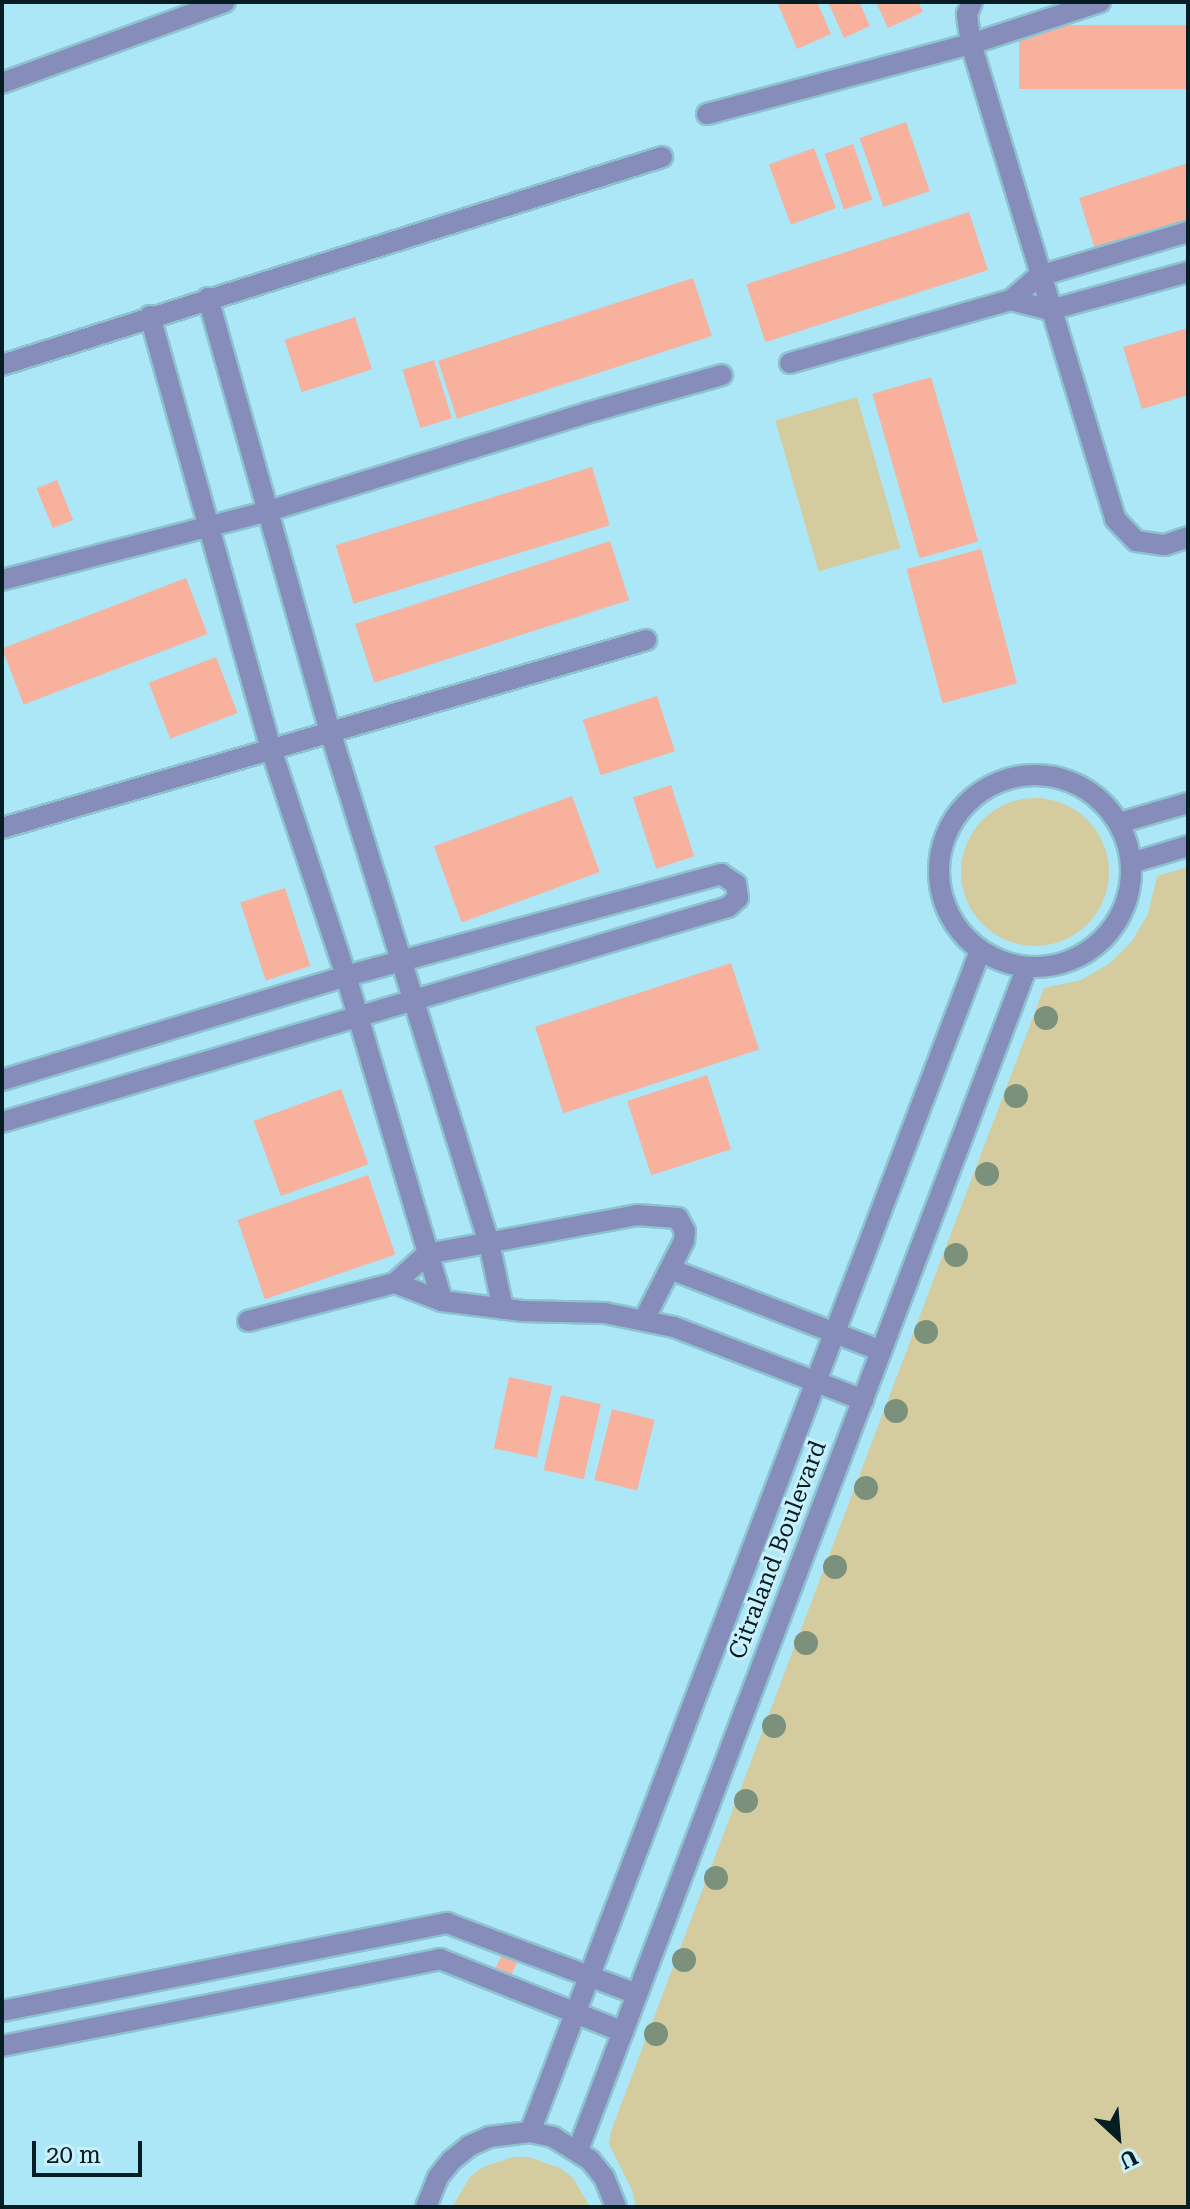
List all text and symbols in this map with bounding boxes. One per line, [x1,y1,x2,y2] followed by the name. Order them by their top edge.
[723,1437,833,1663] street label: Citraland Boulevard
[1078,2097,1158,2177] north arrow
[36,2125,146,2175] scale bar
[46,2141,101,2169] text: 20 m
[1116,2144,1142,2174] text: U

